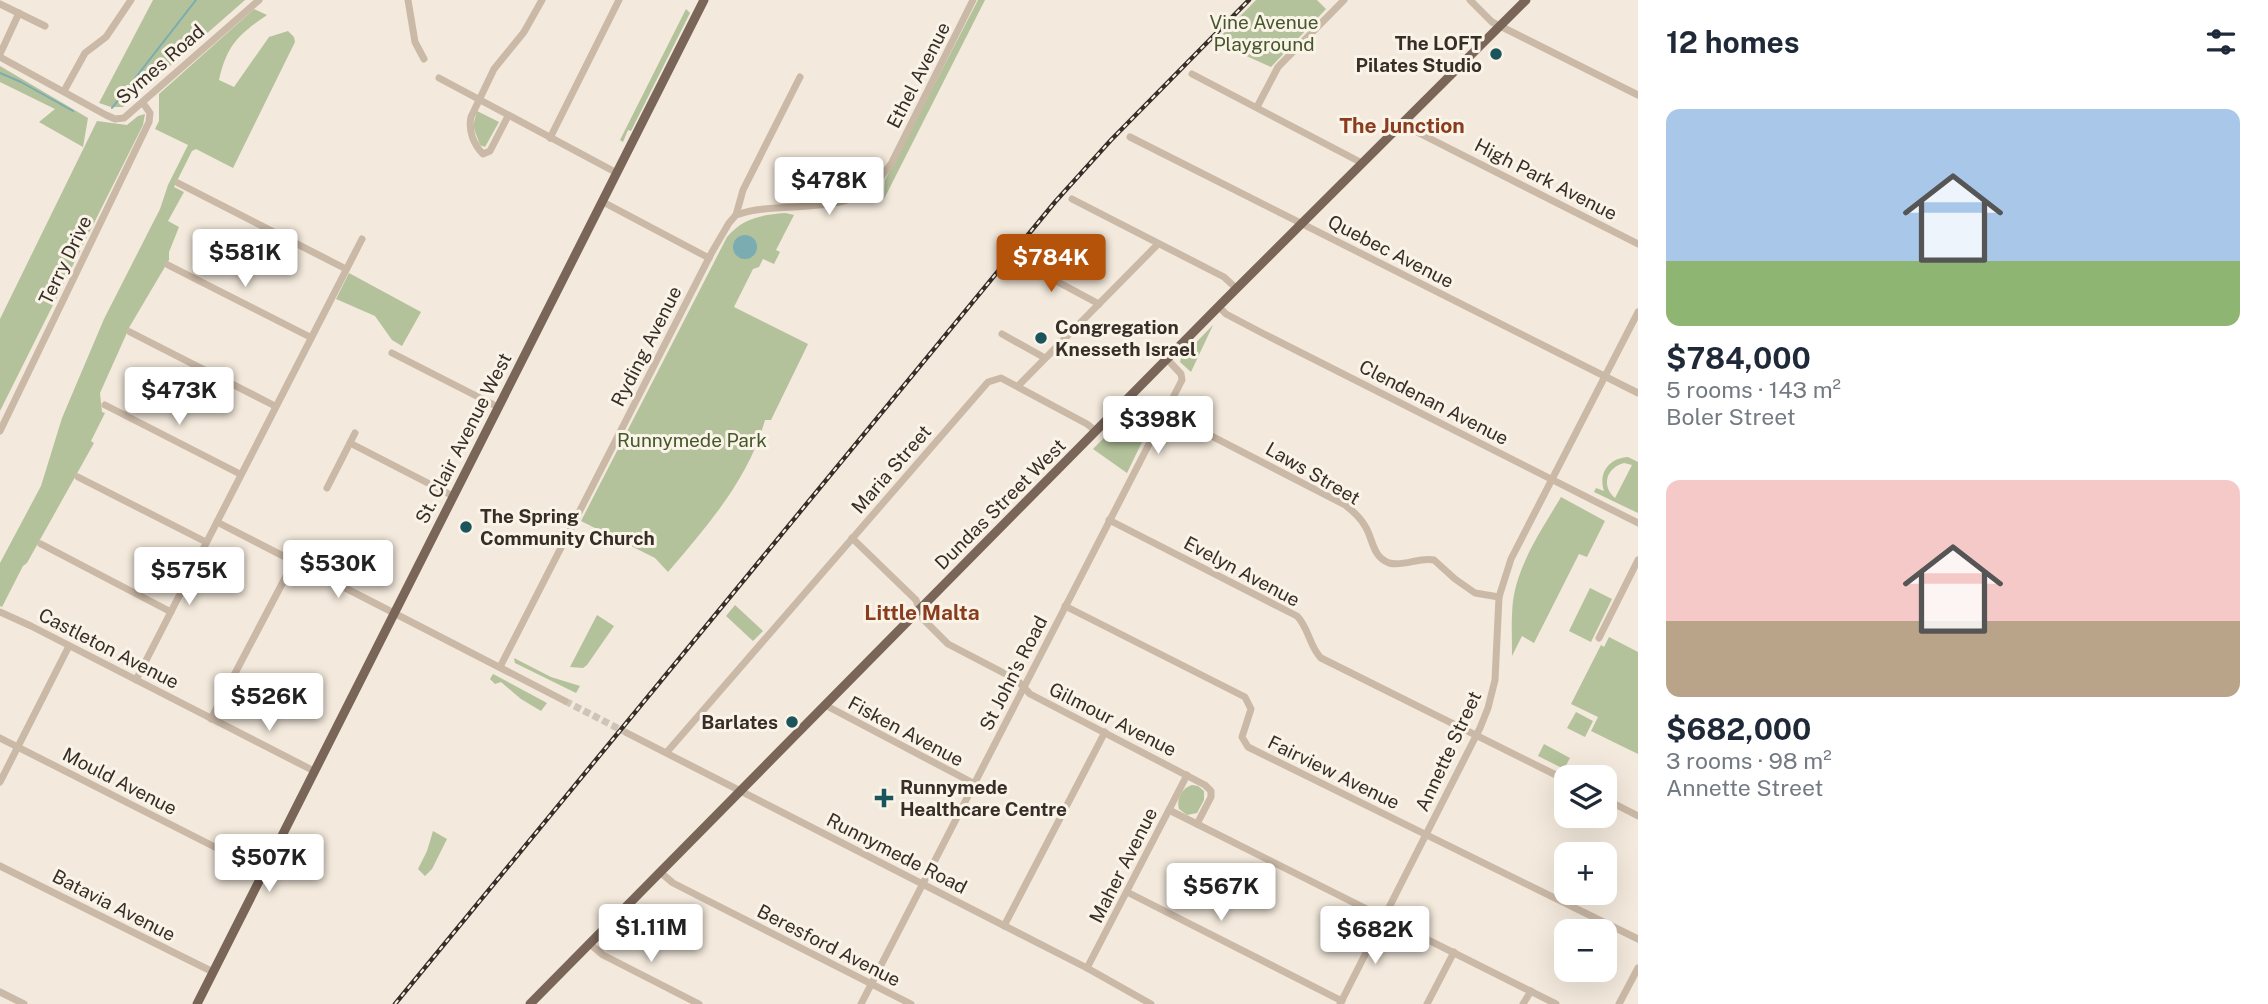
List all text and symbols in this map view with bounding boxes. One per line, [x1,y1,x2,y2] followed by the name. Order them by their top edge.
[1209,11,1319,55] park label: Vine Avenue Playground
[882,18,954,132] street label: Ethel Avenue
[112,20,208,108] street label: Symes Road
[2202,23,2240,61] icon: filters
[1666,24,1800,60] text: 12 homes
[1356,32,1482,76] place label: The LOFT Pilates Studio
[1488,46,1504,62] marker: The LOFT Pilates Studio
[1339,113,1465,138] district label: The Junction
[1471,134,1621,224] street label: High Park Avenue
[1890,155,2016,281] icon: home
[780,158,878,217] pin: $478K
[791,166,867,193] text: $478K
[1324,210,1458,292] street label: Quebec Avenue
[34,212,96,308] street label: Terry Drive
[196,230,294,289] pin: $581K
[1002,234,1100,294] pin: $784K
[209,238,281,265] text: $581K
[1013,243,1089,270] text: $784K
[606,282,686,410] street label: Ryding Avenue
[1055,316,1196,360] place label: Congregation Knesseth Israel
[1033,330,1049,346] marker: Congregation Knesseth Israel
[1666,340,1811,376] text: $784,000
[410,349,516,527] street label: St. Clair Avenue West
[1356,355,1512,449] street label: Clendenan Avenue
[130,368,228,427] pin: $473K
[141,376,217,403] text: $473K
[1666,376,1841,403] text: 5 rooms · 143 m²
[1109,396,1207,456] pin: $398K
[1666,403,1796,430] text: Boler Street
[1119,405,1197,432] text: $398K
[847,420,935,518] street label: Maria Street
[617,429,767,451] park label: Runnymede Park
[930,434,1070,574] street label: Dundas Street West
[1262,437,1364,509] street label: Laws Street
[480,505,655,549] place label: The Spring Community Church
[458,519,474,535] marker: The Spring Community Church
[1890,526,2016,652] icon: home
[1180,531,1304,611] street label: Evelyn Avenue
[289,540,387,600] pin: $530K
[140,548,238,607] pin: $575K
[299,549,377,576] text: $530K
[150,556,228,583] text: $575K
[864,600,980,625] district label: Little Malta
[35,603,183,693] street label: Castleton Avenue
[975,612,1051,734] street label: St John's Road
[220,674,318,733] pin: $526K
[1046,677,1180,761] street label: Gilmour Avenue
[230,682,308,709] text: $526K
[1411,687,1485,815] street label: Annette Street
[845,691,967,771] street label: Fisken Avenue
[701,711,778,733] place label: Barlates
[1666,711,1811,747] text: $682,000
[784,714,800,730] marker: Barlates
[1265,731,1403,813] street label: Fairview Avenue
[59,743,181,819] street label: Mould Avenue
[1666,747,1832,774] text: 3 rooms · 98 m²
[1554,765,1617,982] map controls
[1554,765,1617,828] button: layers
[1666,774,1823,801] text: Annette Street
[900,776,1067,820] place label: Runnymede Healthcare Centre
[874,788,894,808] marker: Runnymede Healthcare Centre
[1085,804,1161,926] street label: Maher Avenue
[823,808,971,898] street label: Runnymede Road
[220,834,318,894] pin: $507K
[1554,842,1617,905] button: +
[231,843,307,870] text: $507K
[1172,864,1270,923] pin: $567K
[49,865,179,945] street label: Batavia Avenue
[1183,872,1259,899] text: $567K
[754,899,904,991] street label: Beresford Avenue
[594,904,708,964] pin: $1.11M
[1326,906,1424,966] pin: $682K
[615,913,687,940] text: $1.11M
[1336,915,1414,942] text: $682K
[1554,919,1617,982] button: −

